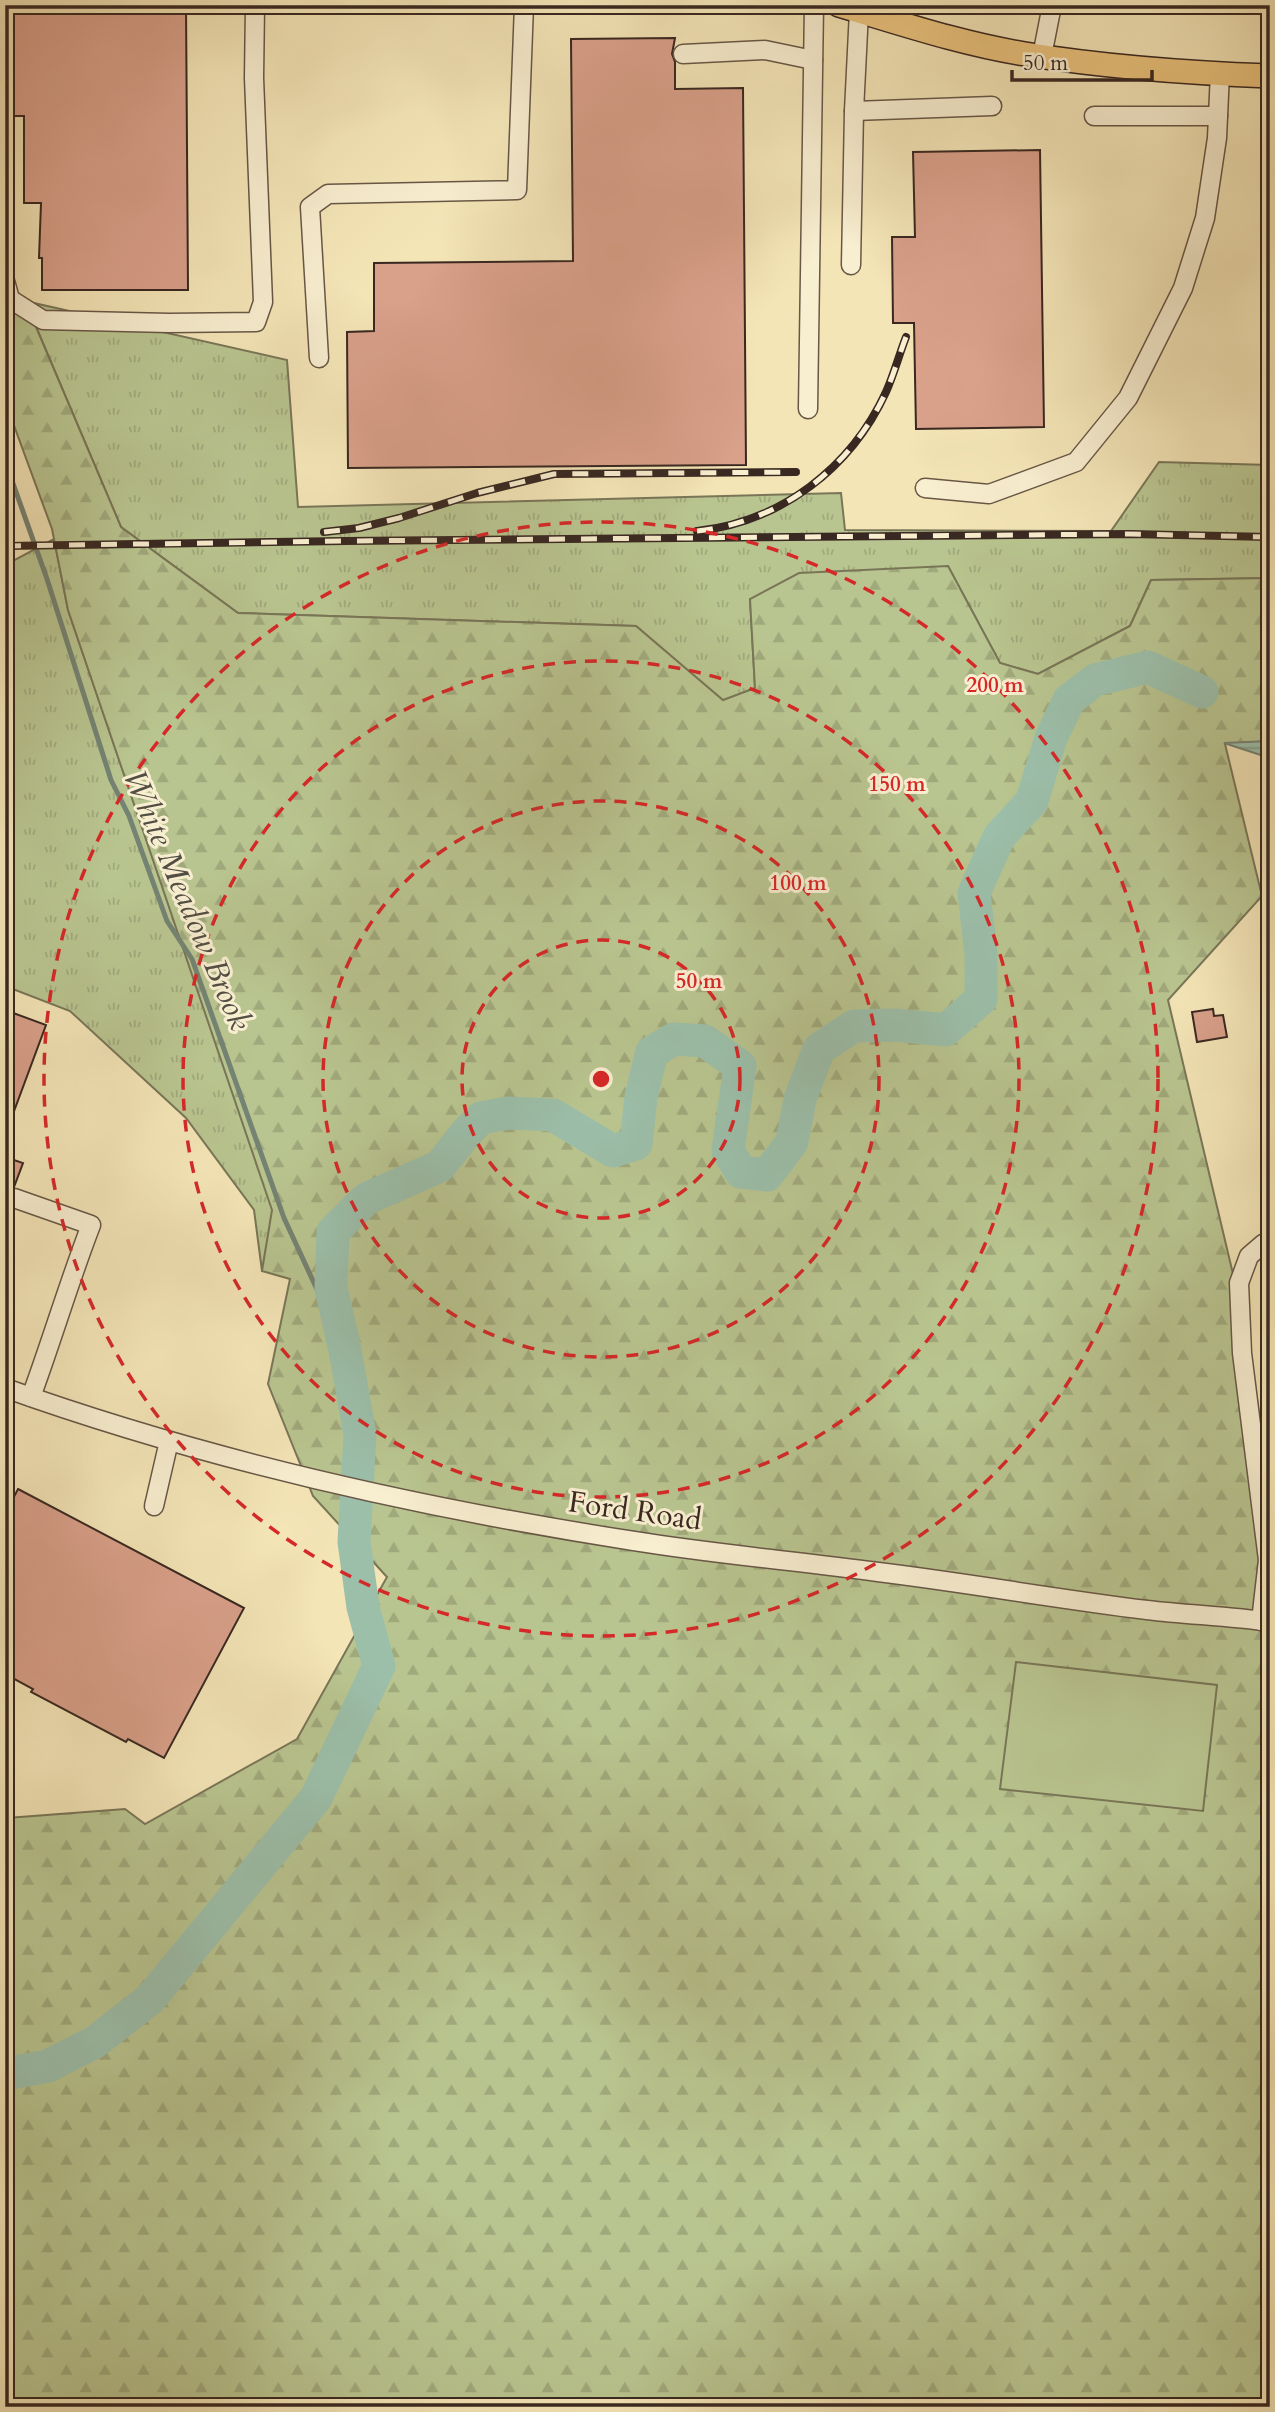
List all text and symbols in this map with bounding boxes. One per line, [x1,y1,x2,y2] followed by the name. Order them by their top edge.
[1012,38,1152,82] scale bar
[1023,49,1068,78] text: 50 m
[966,671,1024,700] text: 200 m
[112,763,262,1037] water label: White Meadow Brook
[868,770,926,799] text: 150 m
[769,869,827,898] text: 100 m
[676,967,723,996] text: 50 m
[589,1067,613,1091] centre of rings
[566,1481,704,1541] street label: Ford Road

